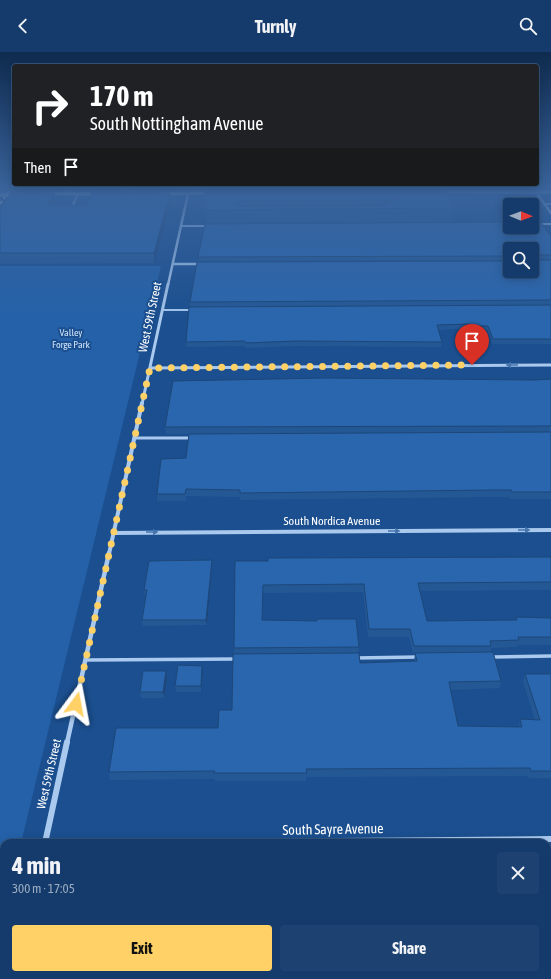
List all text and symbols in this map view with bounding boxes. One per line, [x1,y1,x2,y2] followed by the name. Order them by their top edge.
[12,15,34,37] icon: back
[517,15,539,37] icon: search
[255,16,296,37] text: Turnly
[24,80,76,132] icon: right
[90,80,153,112] text: 170 m
[90,113,264,134] text: South Nottingham Avenue
[60,156,82,178] icon: arrive
[24,159,52,176] text: Then
[503,198,539,234] north arrow
[503,198,539,278] map controls
[503,242,539,278] button: search
[136,280,164,354] street label: West 59th Street
[455,324,489,365] pin
[52,327,91,350] park label: Valley Forge Park
[461,330,483,352] icon: arrive
[505,362,518,368] one-way arrow
[284,514,381,528] street label: South Nordica Avenue
[518,527,531,533] one-way arrow
[388,528,401,534] one-way arrow
[146,529,159,535] one-way arrow
[55,683,97,725] position arrow
[34,737,64,810] street label: West 59th Street
[282,820,384,838] street label: South Sayre Avenue
[12,852,61,879] text: 4 min
[497,852,539,894] button: close
[12,881,75,896] text: 300 m · 17:05
[12,925,272,971] button: Exit
[280,925,539,971] button: Share

